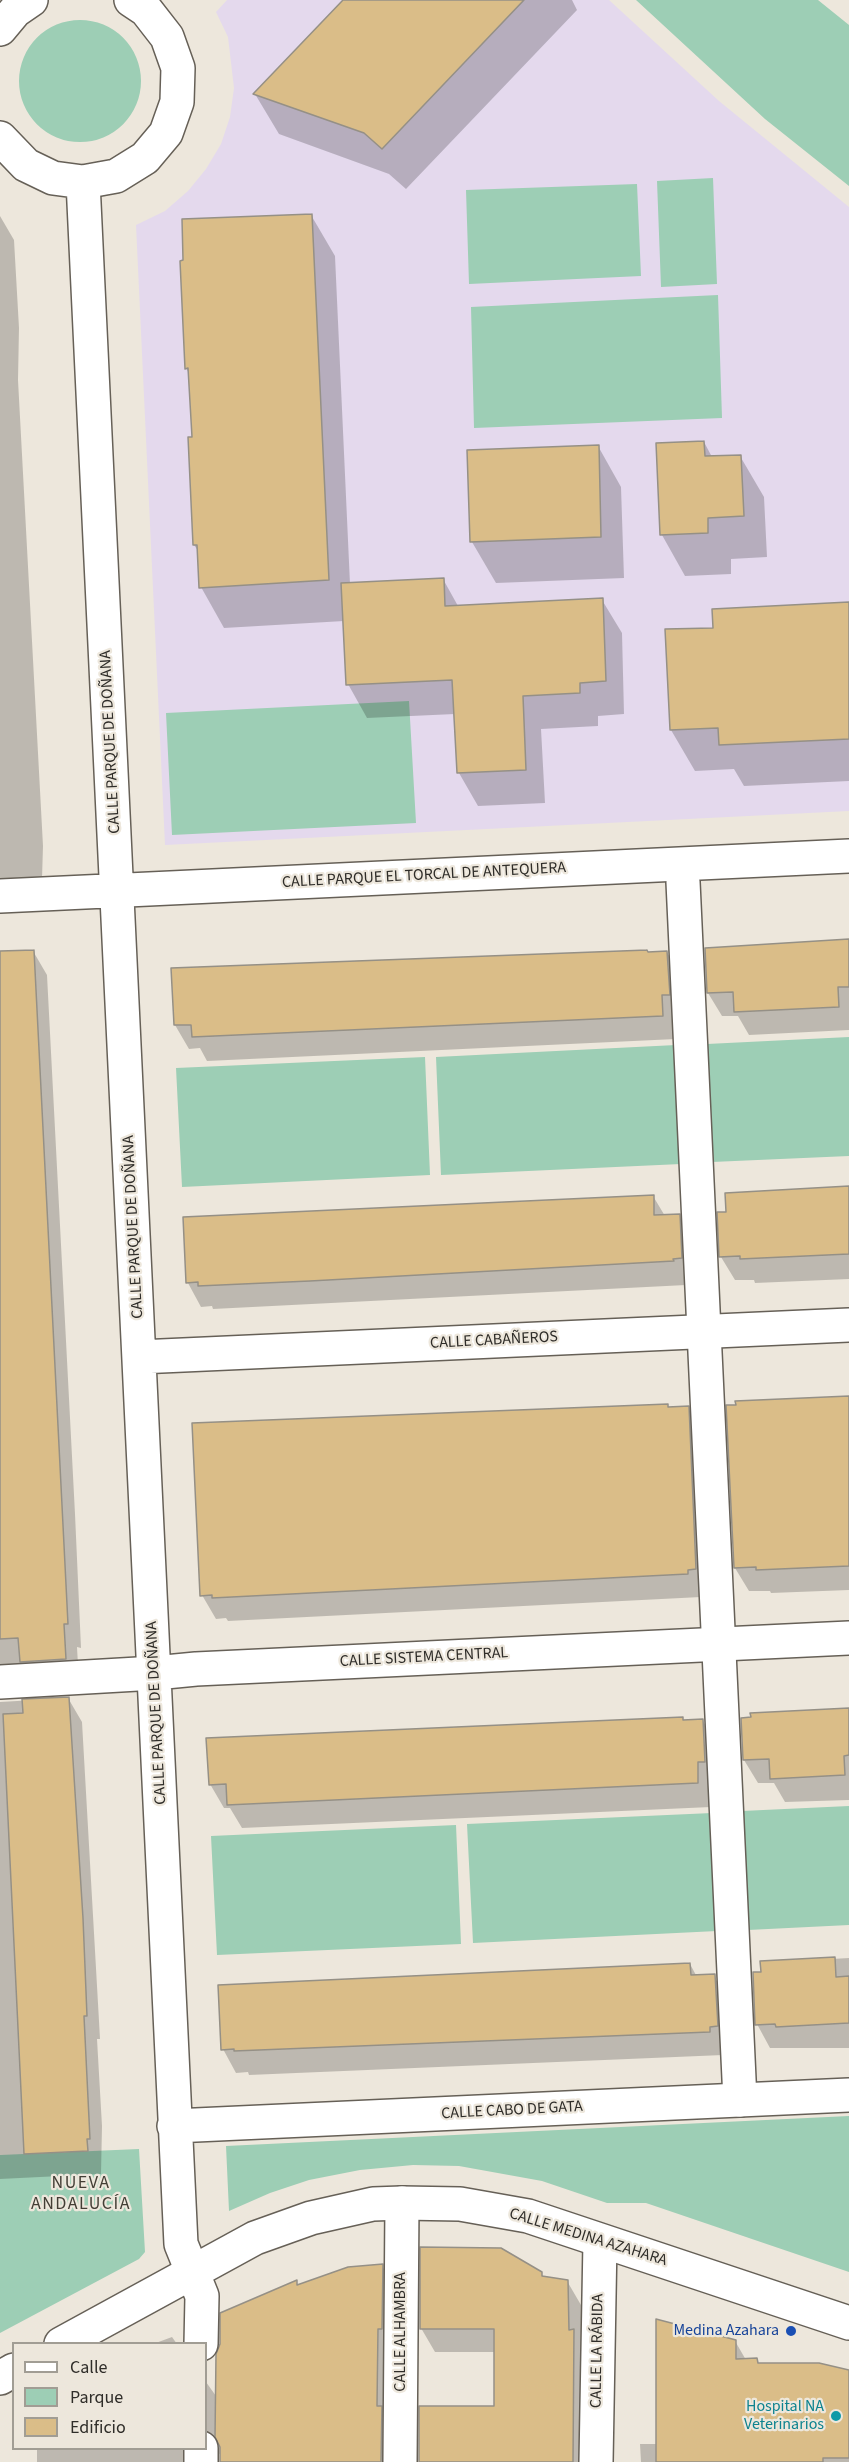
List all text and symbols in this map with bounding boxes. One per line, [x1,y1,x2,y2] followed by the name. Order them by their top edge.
[97,650,125,834] street label: CALLE PARQUE DE DOÑANA
[281,859,567,893] street label: CALLE PARQUE EL TORCAL DE ANTEQUERA
[120,1135,148,1319] street label: CALLE PARQUE DE DOÑANA
[430,1328,558,1354] street label: CALLE CABAÑEROS
[143,1621,171,1805] street label: CALLE PARQUE DE DOÑANA
[339,1644,509,1672] street label: CALLE SISTEMA CENTRAL
[441,2098,583,2124] street label: CALLE CABO DE GATA
[31,2173,131,2216] district label: NUEVA ANDALUCÍA
[507,2205,669,2271] street label: CALLE MEDINA AZAHARA
[391,2272,411,2392] street label: CALLE ALHAMBRA
[587,2294,609,2408] street label: CALLE LA RÁBIDA
[673,2321,779,2341] place label: Medina Azahara
[784,2324,798,2338] marker: Medina Azahara
[12,2342,207,2450] legend
[70,2355,107,2380] text: Calle
[70,2385,123,2410] text: Parque
[744,2397,824,2435] place label: Hospital NA Veterinarios
[829,2409,843,2423] marker: Hospital NA Veterinarios
[70,2415,126,2440] text: Edificio

